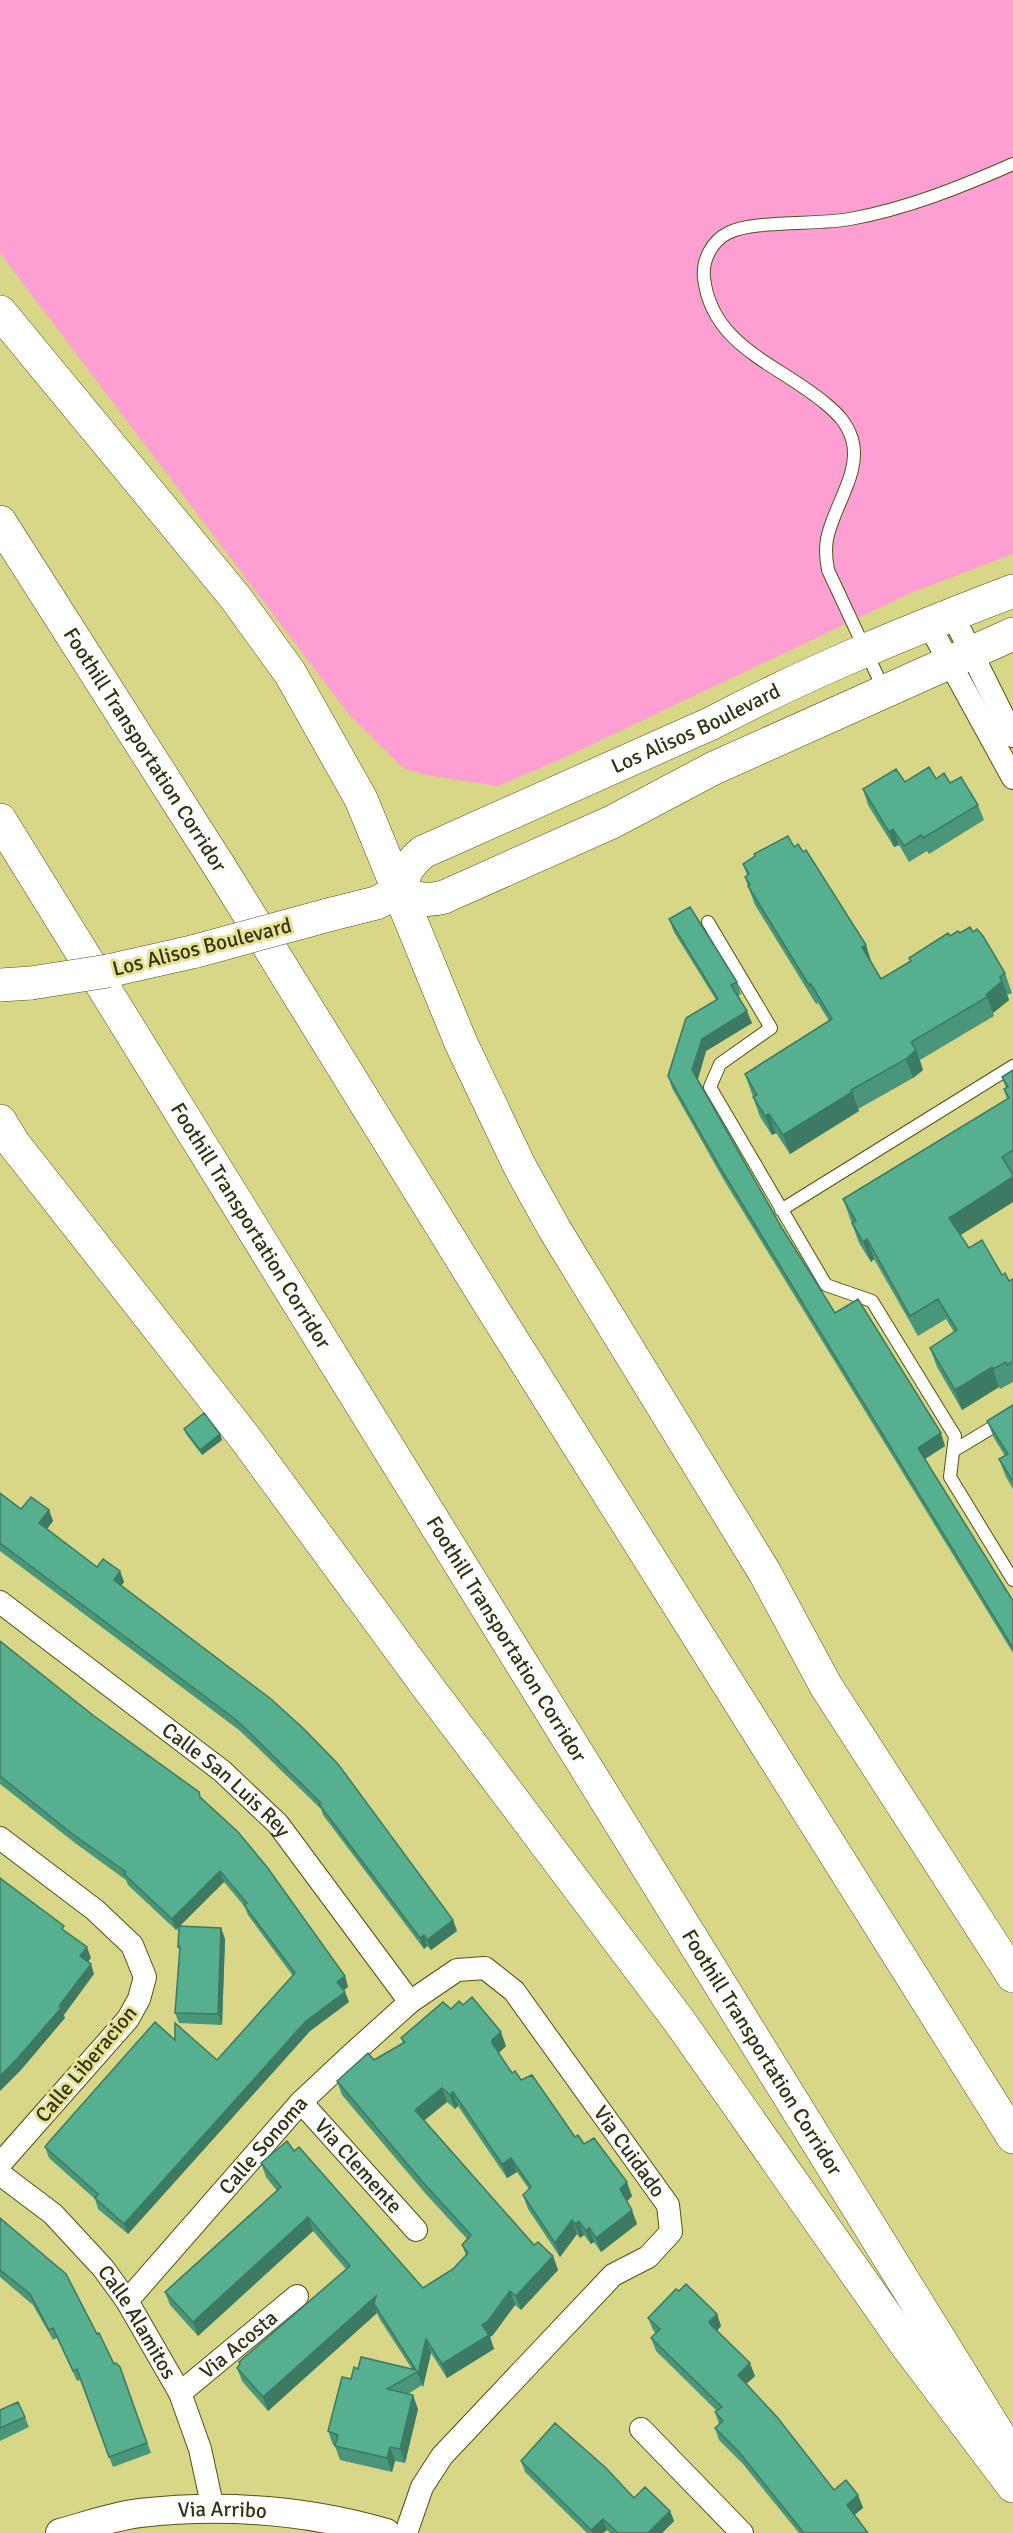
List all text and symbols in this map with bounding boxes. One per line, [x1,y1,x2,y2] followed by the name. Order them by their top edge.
[58,623,233,877] street label: Foothill Transportation Corridor
[607,678,784,779] street label: Los Alisos Boulevard
[110,912,294,982] street label: Los Alisos Boulevard
[165,1098,337,1354] street label: Foothill Transportation Corridor
[421,1511,593,1767] street label: Foothill Transportation Corridor
[157,1717,296,1842] street label: Calle San Luis Rey
[676,1925,848,2180] street label: Foothill Transportation Corridor
[30,2000,142,2128] street label: Calle Liberacion
[213,2090,313,2200] street label: Calle Sonoma
[588,2101,671,2202] street label: Via Cuidado
[309,2113,408,2219] street label: Via Clemente
[92,2260,182,2384] street label: Calle Alamitos
[194,2305,283,2384] street label: Via Acosta
[177,2496,268,2524] street label: Via Arribo

